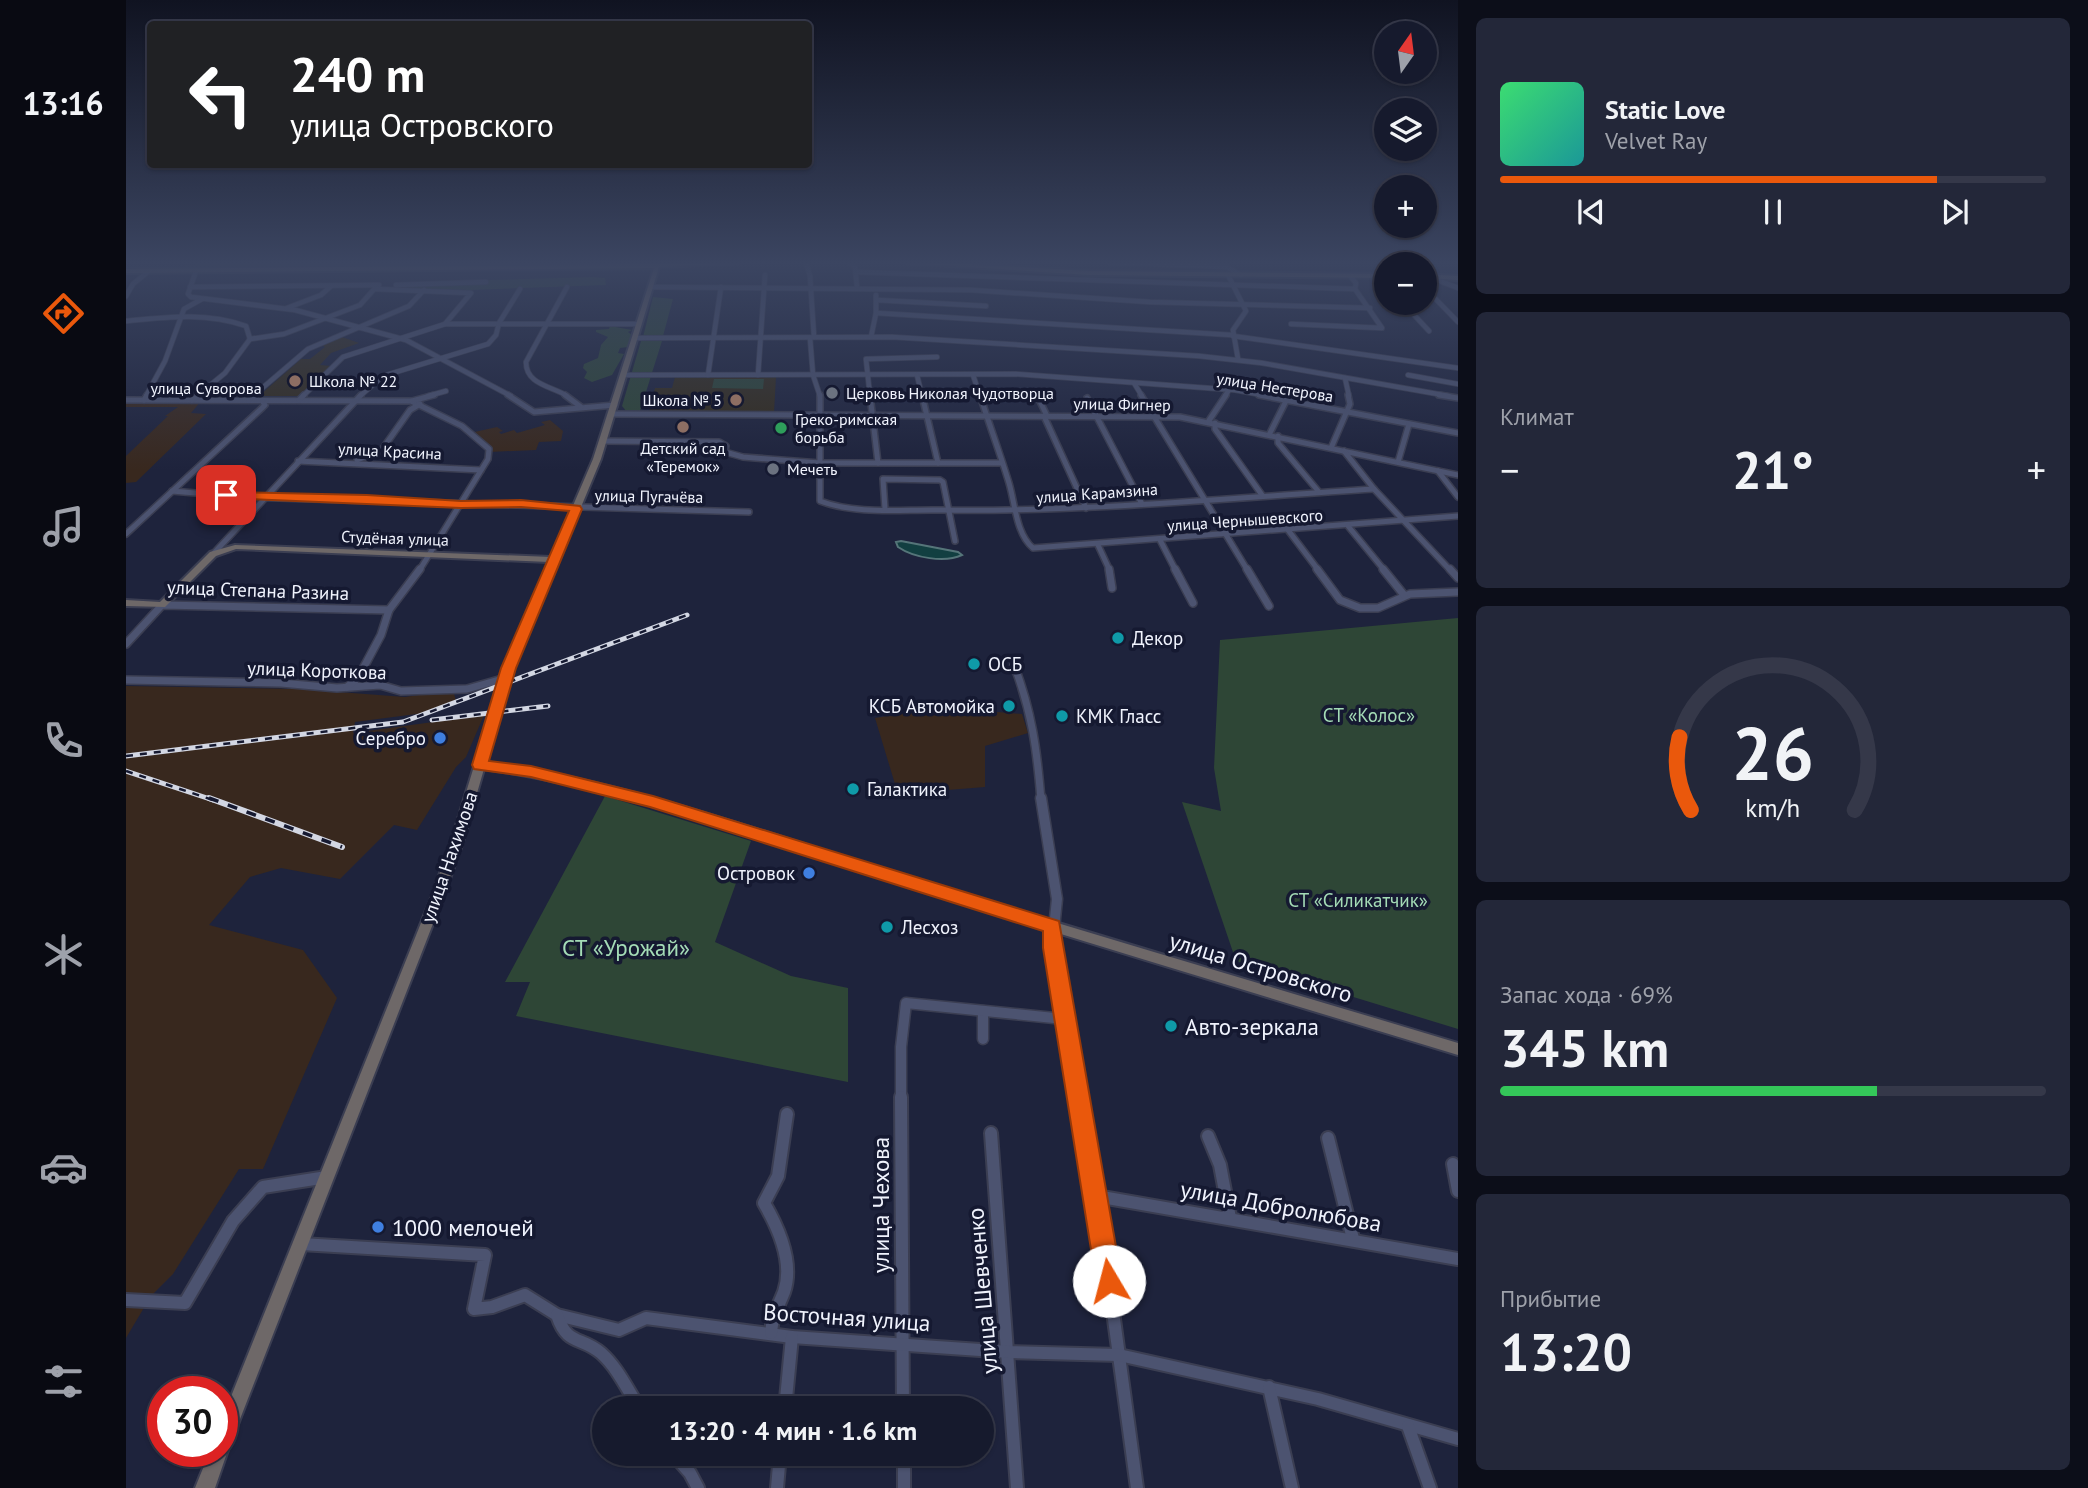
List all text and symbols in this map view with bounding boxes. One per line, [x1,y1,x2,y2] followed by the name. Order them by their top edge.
[1374,21,1437,84] north arrow
[1374,21,1437,315] map controls
[290,42,425,106] text: 240 m
[175,49,266,140] icon: left
[22,82,104,124] text: 13:16
[1605,93,1726,126] text: Static Love
[1374,98,1437,161] button: layers
[290,104,554,146] text: улица Островского
[1605,126,1707,155] text: Velvet Ray
[1374,175,1437,238] button: +
[1572,193,1610,231] icon: previous
[1754,193,1792,231] icon: pause
[1936,193,1974,231] icon: next
[1374,252,1437,315] button: −
[39,289,88,338] icon: directions
[1215,368,1335,406] street label: улица Нестерова
[309,371,397,391] place label: Школа № 22
[287,373,303,389] marker: Школа № 22
[150,378,262,398] street label: улица Суворова
[846,383,1054,403] place label: Церковь Николая Чудотворца
[824,385,840,401] marker: Церковь Николая Чудотворца
[642,390,722,410] place label: Школа № 5
[728,392,744,408] marker: Школа № 5
[1073,393,1171,415] street label: улица Фигнер
[1500,402,1574,431] text: Климат
[795,409,897,447] place label: Греко-римская борьба
[675,419,691,435] marker: Детский сад «Теремок»
[773,420,789,436] marker: Греко-римская борьба
[1732,436,1814,503] text: 21°
[338,438,442,464] street label: улица Красина
[641,438,726,476] place label: Детский сад «Теремок»
[1500,445,1519,494] text: −
[2027,445,2046,494] text: +
[787,459,838,479] place label: Мечеть
[765,461,781,477] marker: Мечеть
[196,465,256,525] pin
[207,476,245,514] icon: arrive
[1035,479,1159,507] street label: улица Карамзина
[594,485,704,507] street label: улица Пугачёва
[39,502,88,551] icon: music
[1166,505,1324,535] street label: улица Чернышевского
[341,526,449,550] street label: Студёная улица
[167,575,349,605] street label: улица Степана Разина
[1132,626,1183,650] place label: Декор
[1110,630,1126,646] marker: Декор
[988,652,1022,676] place label: ОСБ
[247,656,387,684] street label: улица Короткова
[966,656,982,672] marker: ОСБ
[869,694,995,718] place label: КСБ Автомойка
[1001,698,1017,714] marker: КСБ Автомойка
[1323,703,1415,727] park label: СТ «Колос»
[1076,704,1161,728] place label: КМК Гласс
[1732,706,1814,800] text: 26
[1054,708,1070,724] marker: КМК Гласс
[39,716,88,765] icon: phone
[356,726,426,750] place label: Серебро
[432,730,448,746] marker: Серебро
[867,777,947,801] place label: Галактика
[845,781,861,797] marker: Галактика
[415,788,483,926] street label: улица Нахимова
[1746,792,1800,824] text: km/h
[717,861,795,885] place label: Островок
[801,865,817,881] marker: Островок
[1288,888,1428,912] park label: СТ «Силикатчик»
[900,915,959,939] place label: Лесхоз
[879,919,895,935] marker: Лесхоз
[1166,925,1356,1009] street label: улица Островского
[39,930,88,979] icon: climate
[562,933,690,962] park label: СТ «Урожай»
[1500,980,1673,1009] text: Запас хода · 69%
[1185,1012,1319,1041] place label: Авто-зеркала
[1500,1014,1669,1081] text: 345 km
[1163,1018,1179,1034] marker: Авто-зеркала
[866,1137,895,1273] street label: улица Чехова
[39,1143,88,1192] icon: car
[1178,1174,1384,1238] street label: улица Добролюбова
[960,1207,1004,1375] street label: улица Шевченко
[392,1213,534,1242] place label: 1000 мелочей
[370,1219,386,1235] marker: 1000 мелочей
[1072,1244,1146,1318] position arrow
[1500,1284,1601,1313] text: Прибытие
[762,1297,932,1337] street label: Восточная улица
[1500,1318,1632,1385] text: 13:20
[39,1357,88,1406] icon: filters
[147,1376,238,1467] speed limit sign: 30
[669,1414,917,1447] text: 13:20 · 4 мин · 1.6 km

